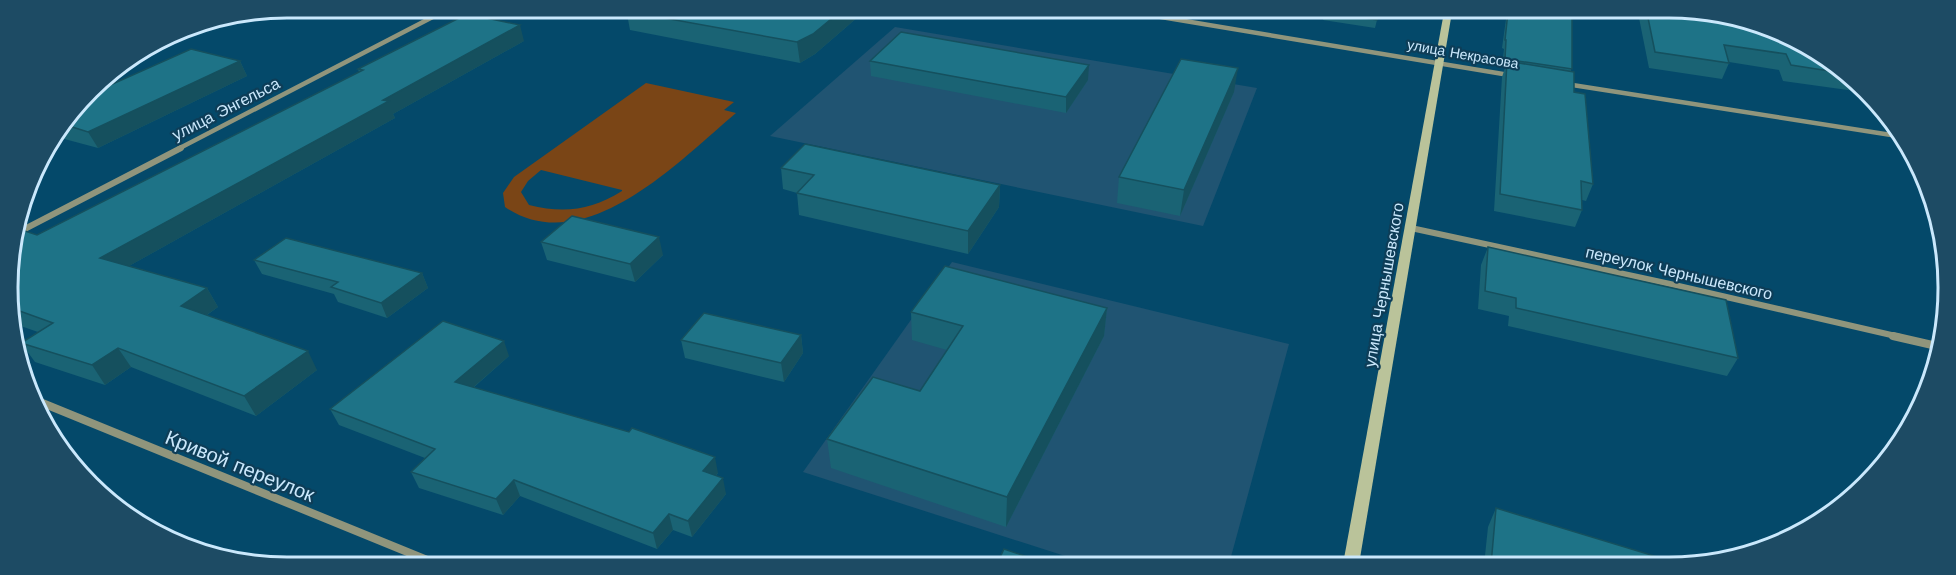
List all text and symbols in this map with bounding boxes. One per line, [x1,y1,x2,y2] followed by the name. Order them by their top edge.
[1406,36,1520,72] street label: улица Некрасова
[169,74,283,144] street label: улица Энгельса
[1360,201,1408,369] street label: улица Чернышевского
[1584,242,1774,304] street label: переулок Чернышевского
[162,425,318,507] street label: Кривой переулок

